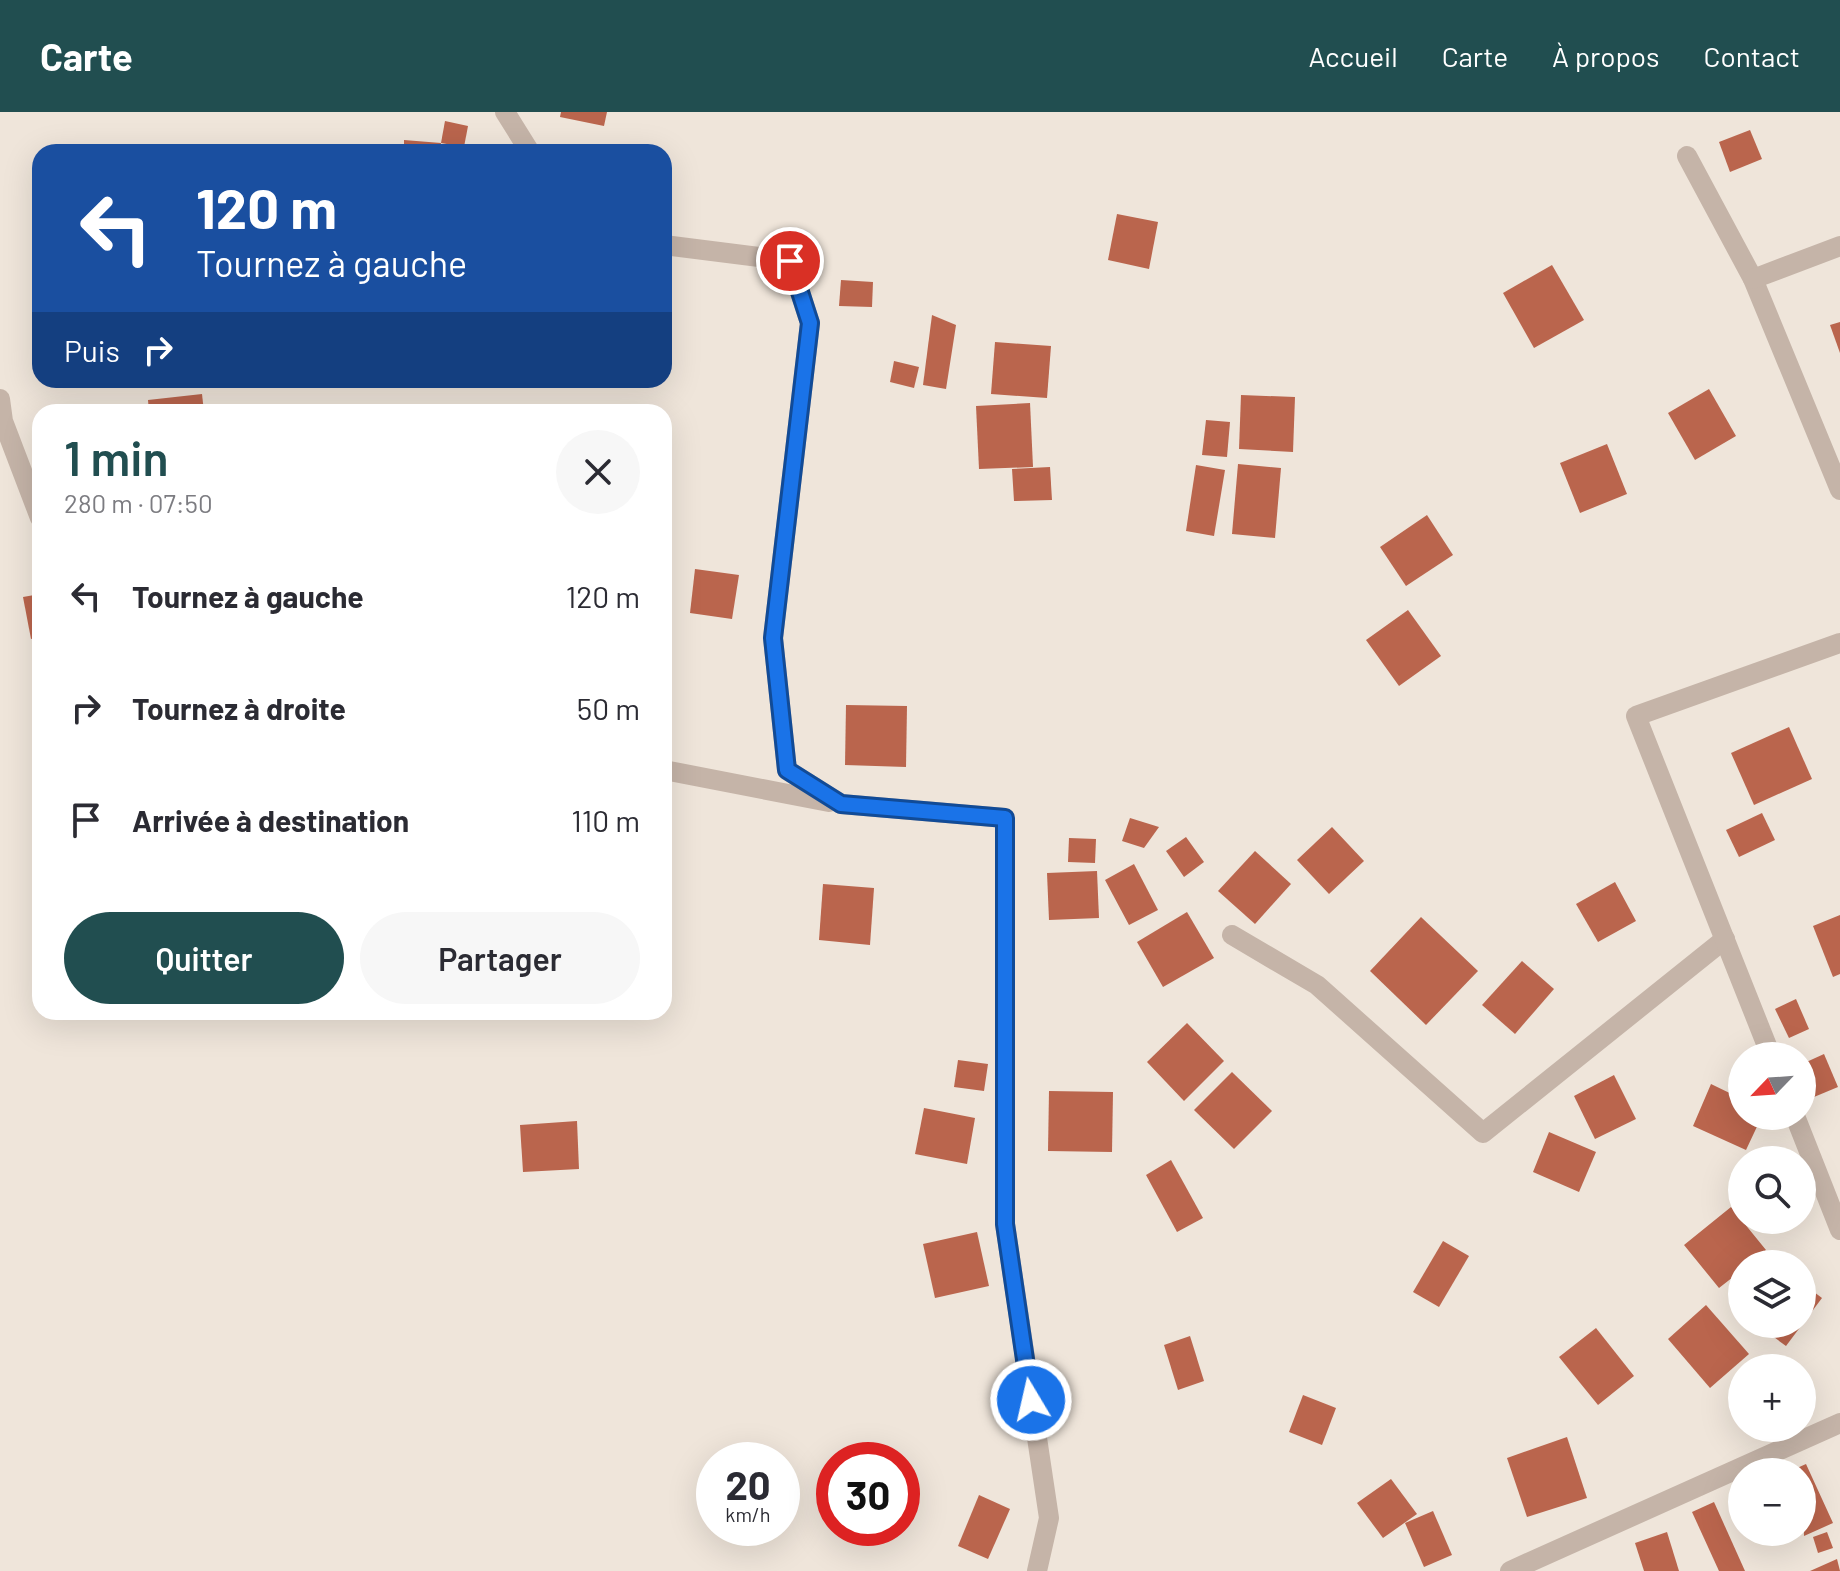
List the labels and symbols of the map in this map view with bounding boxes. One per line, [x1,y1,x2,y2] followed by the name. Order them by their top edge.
[756,227,824,295] pin
[1728,1042,1816,1130] north arrow
[989,1358,1073,1442] position arrow
[816,1442,920,1546] speed limit sign: 30

